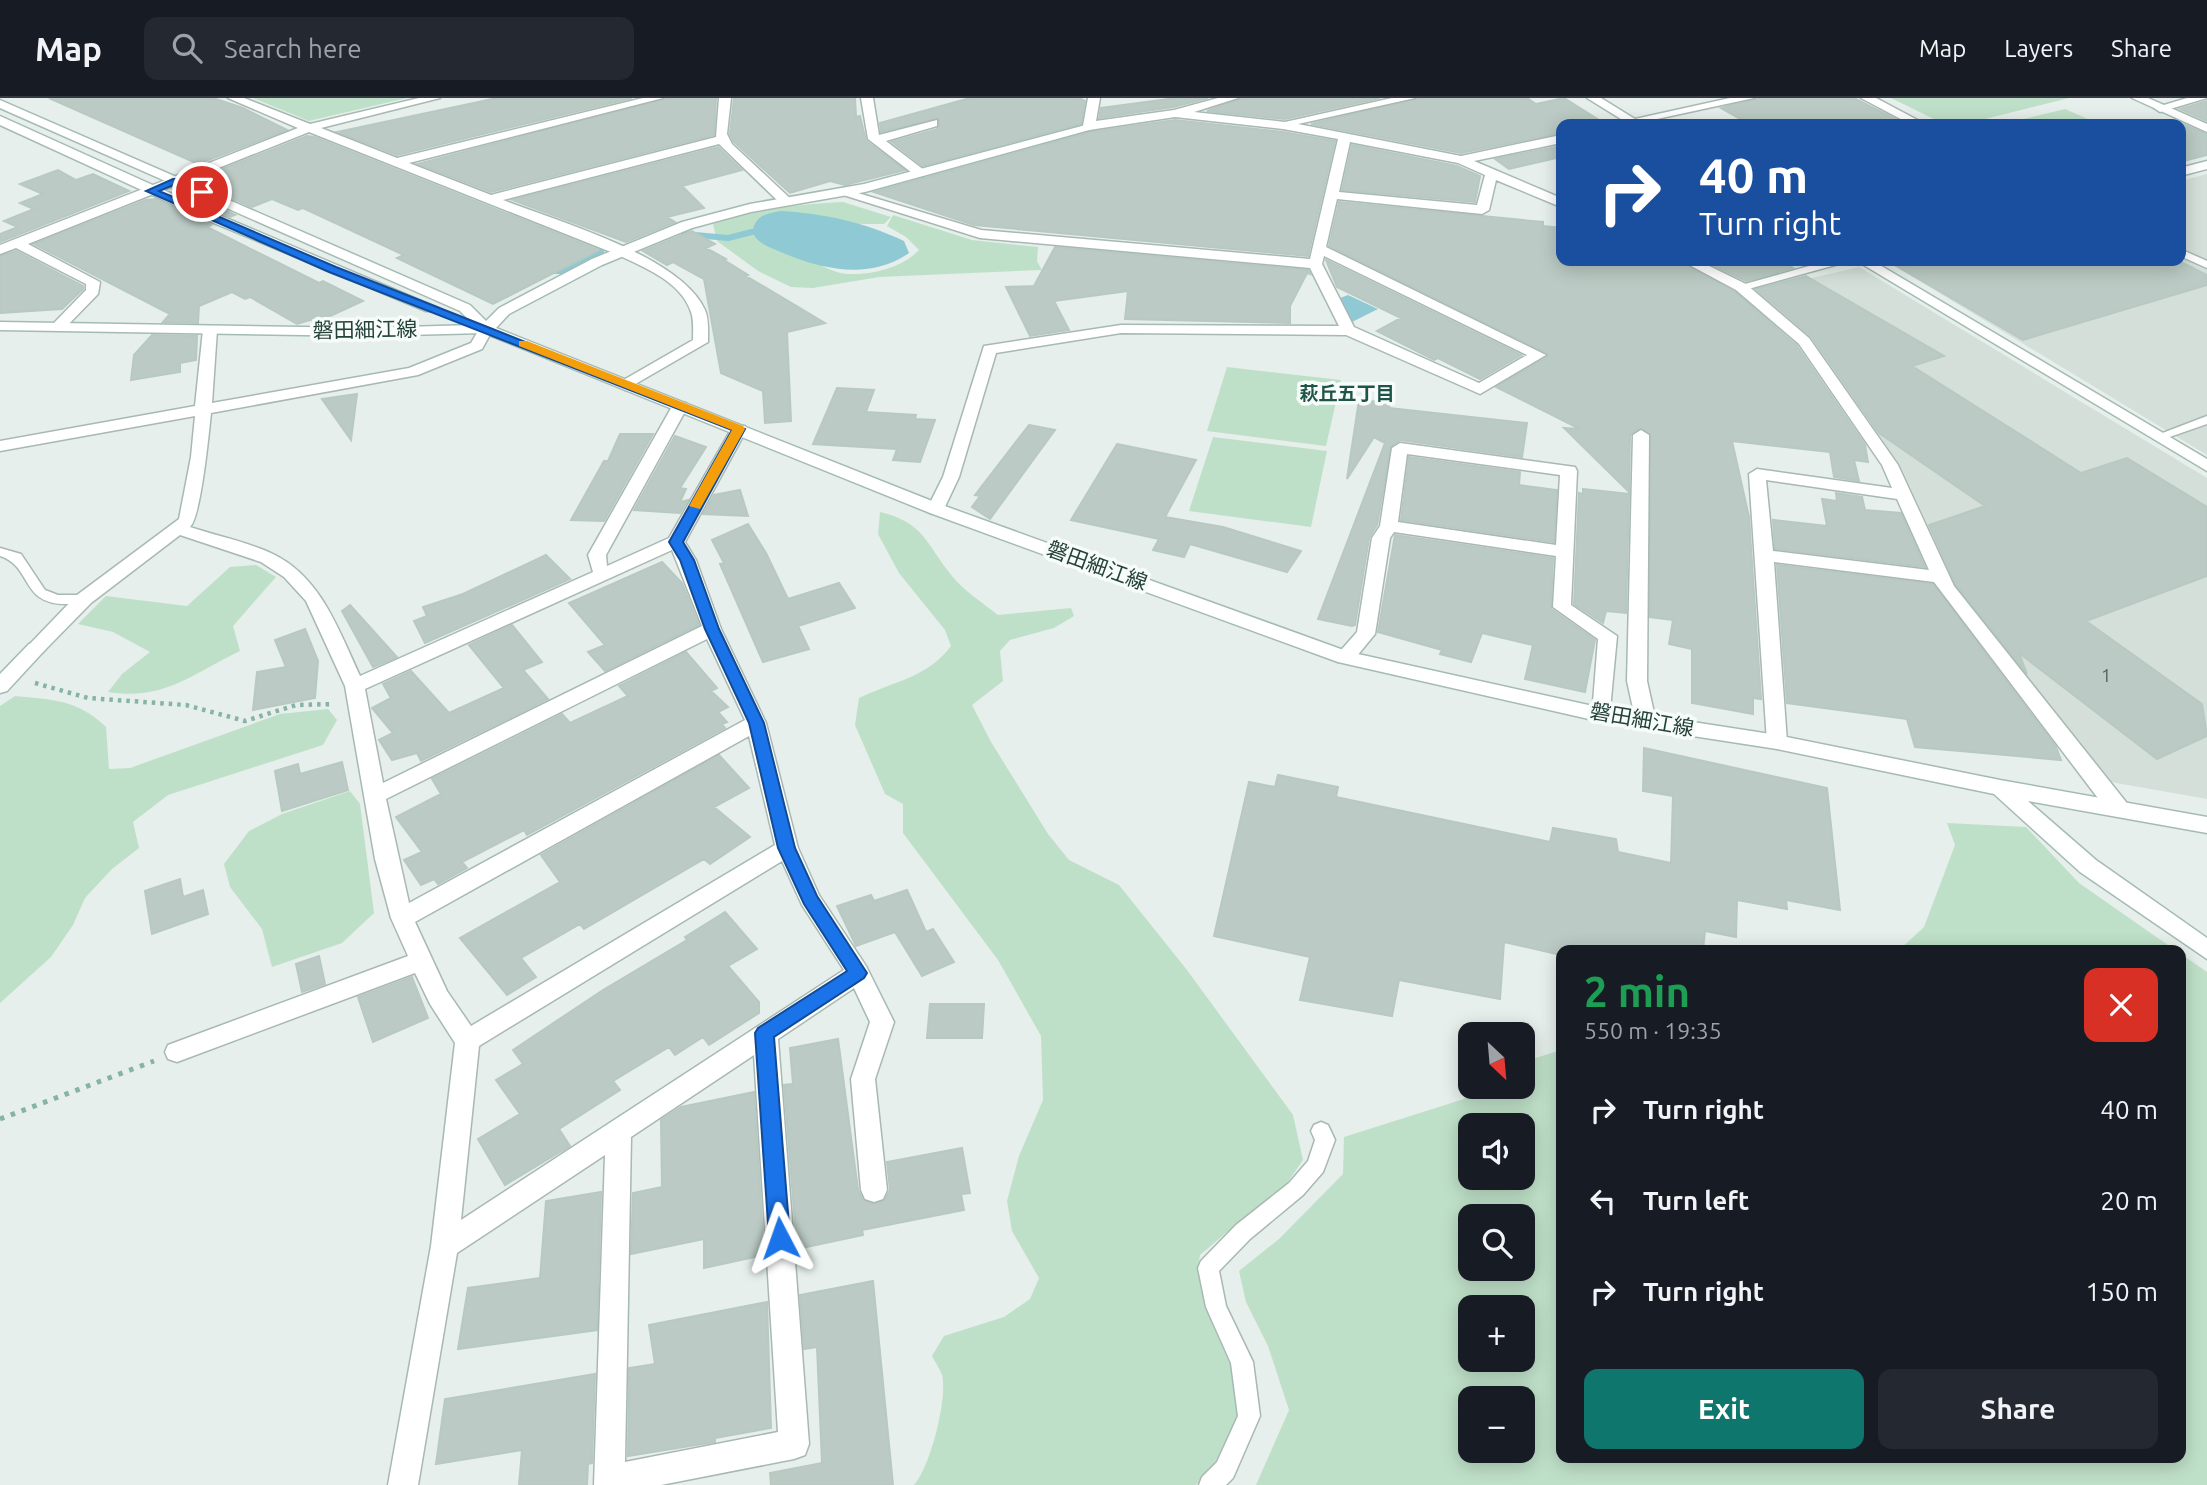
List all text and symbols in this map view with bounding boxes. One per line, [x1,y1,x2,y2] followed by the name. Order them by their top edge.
[144,17,634,80] search box
[168,29,206,67] icon: search
[35,30,102,67] text: Map
[224,34,362,63] text: Search here
[1919,35,1966,62] text: Map
[2004,35,2073,62] text: Layers
[2111,35,2172,62] text: Share
[1584,147,1675,238] icon: right
[1699,147,1808,202] text: 40 m
[172,162,232,222] pin
[183,173,221,211] icon: arrive
[1699,205,1841,241] text: Turn right
[312,316,418,342] street label: 磐田細江線
[1299,382,1395,404] district label: 萩丘五丁目
[1044,536,1151,594] street label: 磐田細江線
[2101,665,2111,685] house number: 1
[1588,698,1696,740] street label: 磐田細江線
[1584,968,1690,1015] text: 2 min
[2084,968,2158,1042] button: close
[1584,1018,1722,1043] text: 550 m · 19:35
[1458,1022,1535,1099] north arrow
[1458,1022,1535,1463] map controls
[1584,1091,1622,1129] icon: right
[1643,1095,1764,1124] text: Turn right
[2100,1095,2158,1124] text: 40 m
[1458,1113,1535,1190] button: sound
[1584,1182,1622,1220] icon: left
[1643,1186,1749,1215] text: Turn left
[2100,1186,2158,1215] text: 20 m
[743,1201,817,1275] position arrow
[1458,1204,1535,1281] button: search
[1584,1273,1622,1311] icon: right
[1643,1277,1764,1306] text: Turn right
[2086,1277,2158,1306] text: 150 m
[1458,1295,1535,1372] button: +
[1584,1369,1864,1449] button: Exit
[1878,1369,2158,1449] button: Share
[1458,1386,1535,1463] button: −

